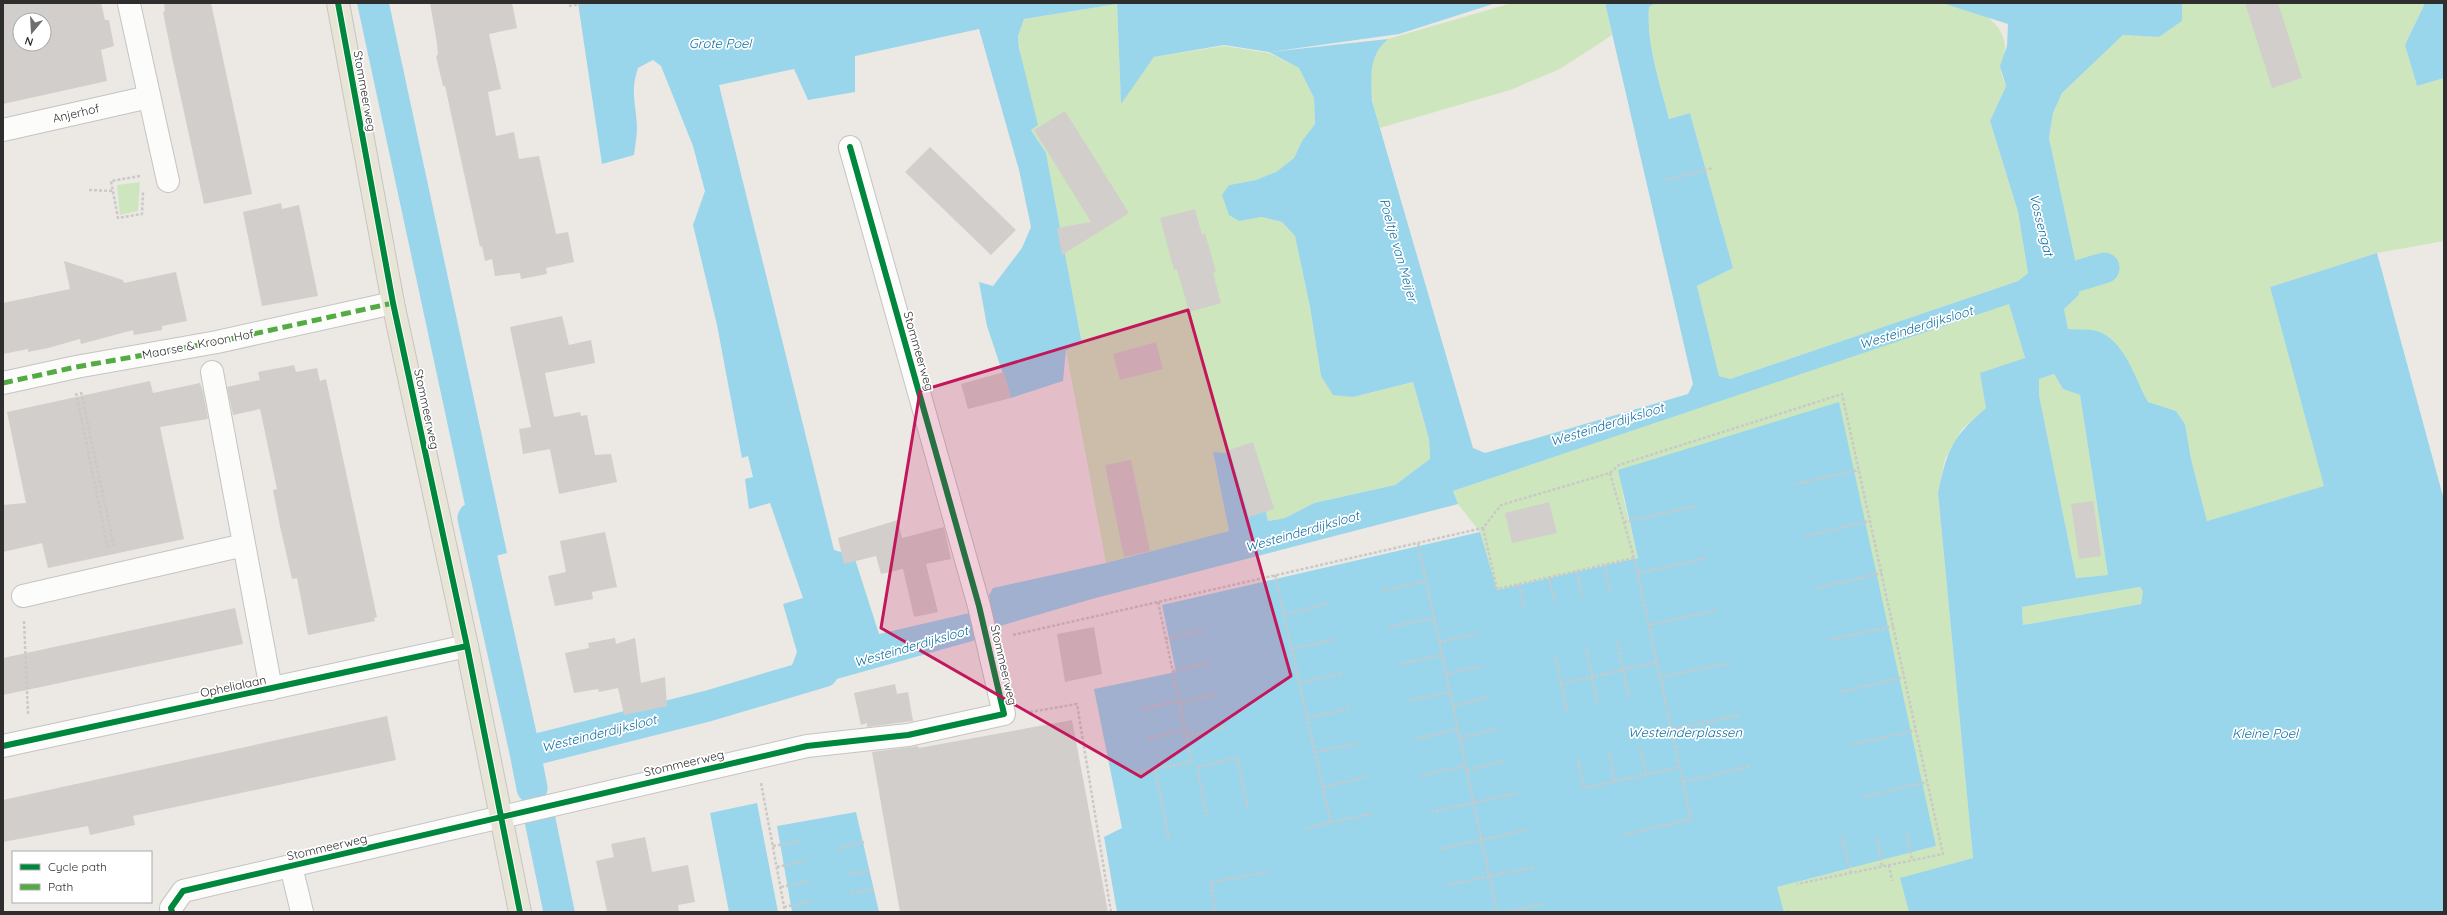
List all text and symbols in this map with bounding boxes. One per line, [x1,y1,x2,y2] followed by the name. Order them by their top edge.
[12,12,52,52] north arrow
[23,34,35,49] text: N
[689,35,753,51] water label: Grote Poel
[351,49,379,133] street label: Stommeerweg
[51,100,102,126] street label: Anjerhof
[2027,192,2058,259] water label: Vossengat
[1377,196,1422,306] water label: Poeltje van Meijer
[1857,302,1976,352] water label: Westeinderdijksloot
[901,310,937,392] street label: Stommeerweg
[141,326,256,362] street label: Maarse & Kroon Hof
[411,367,443,451] street label: Stommeerweg
[1548,399,1667,449] water label: Westeinderdijksloot
[1243,507,1362,555] water label: Westeinderdijksloot
[852,622,971,670] water label: Westeinderdijksloot
[987,623,1021,707] street label: Stommeerweg
[199,672,267,700] street label: Ophelialaan
[540,711,660,755] water label: Westeinderdijksloot
[1628,724,1742,740] water label: Westeinderplassen
[2232,725,2300,741] water label: Kleine Poel
[642,746,726,780] street label: Stommeerweg
[285,830,369,864] street label: Stommeerweg
[12,851,152,903] legend
[48,859,107,874] text: Cycle path
[48,879,73,894] text: Path

